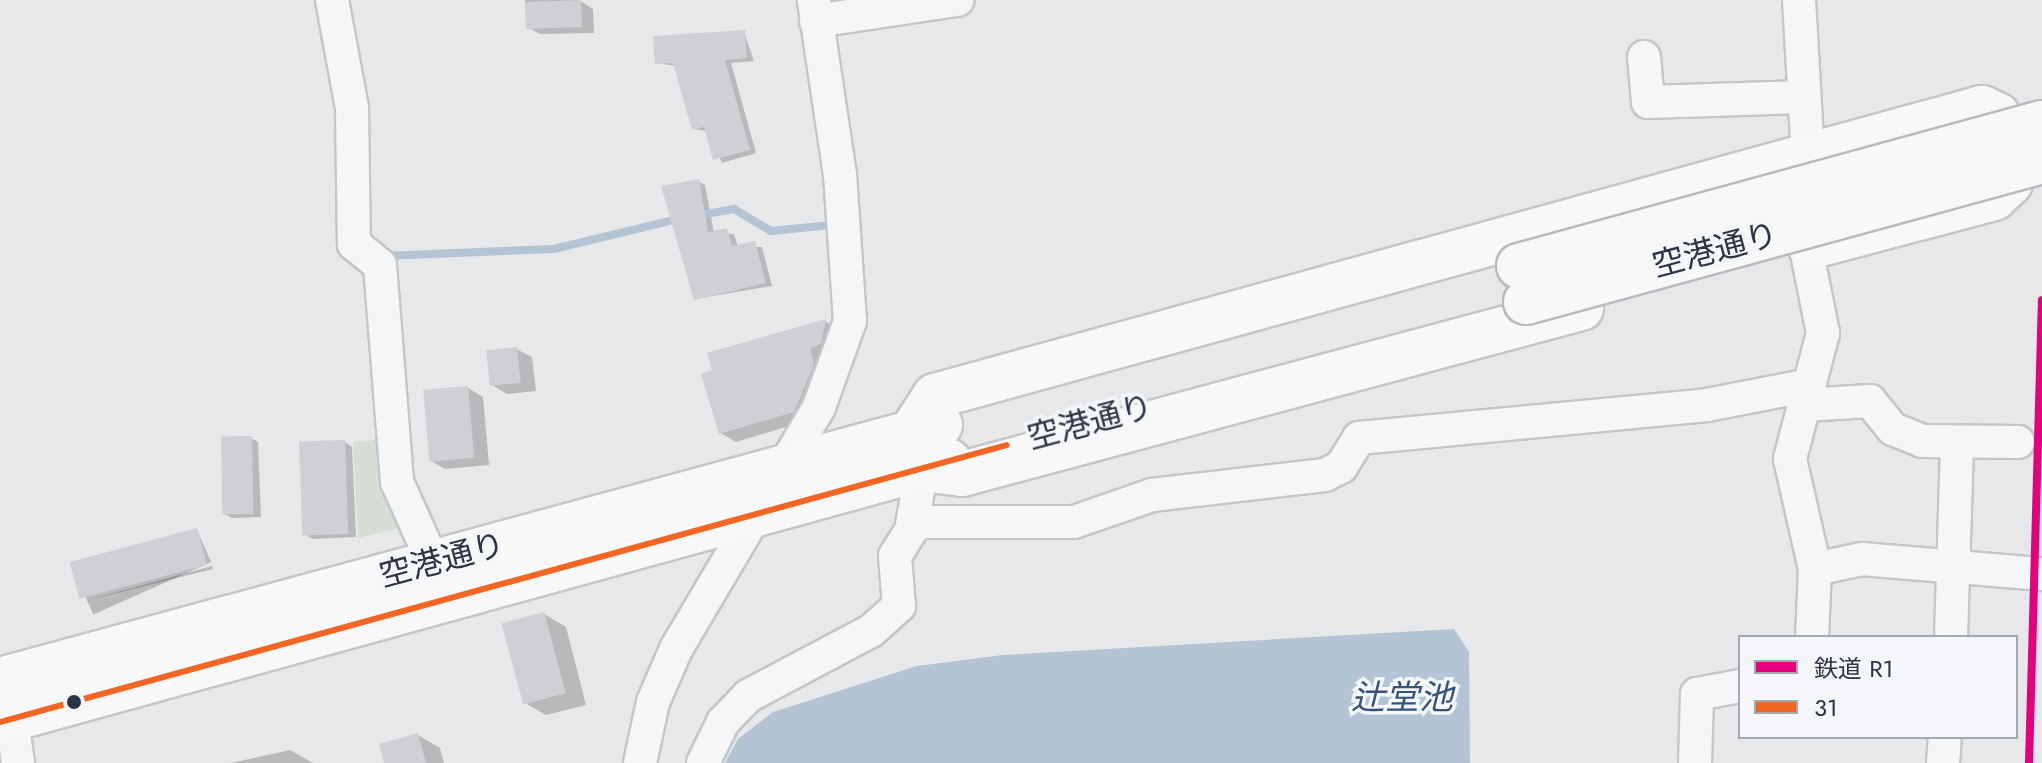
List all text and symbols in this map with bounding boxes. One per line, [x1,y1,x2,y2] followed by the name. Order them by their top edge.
[1648,215,1782,285] street label: 空港通り
[1023,387,1157,457] street label: 空港通り
[375,525,509,595] street label: 空港通り
[1738,635,2018,739] legend
[1814,651,1893,686] text: 鉄道 R1
[1351,678,1453,718] water label: 辻堂池
[1814,690,1838,725] text: 31
[66,694,82,710] unlabelled marker

